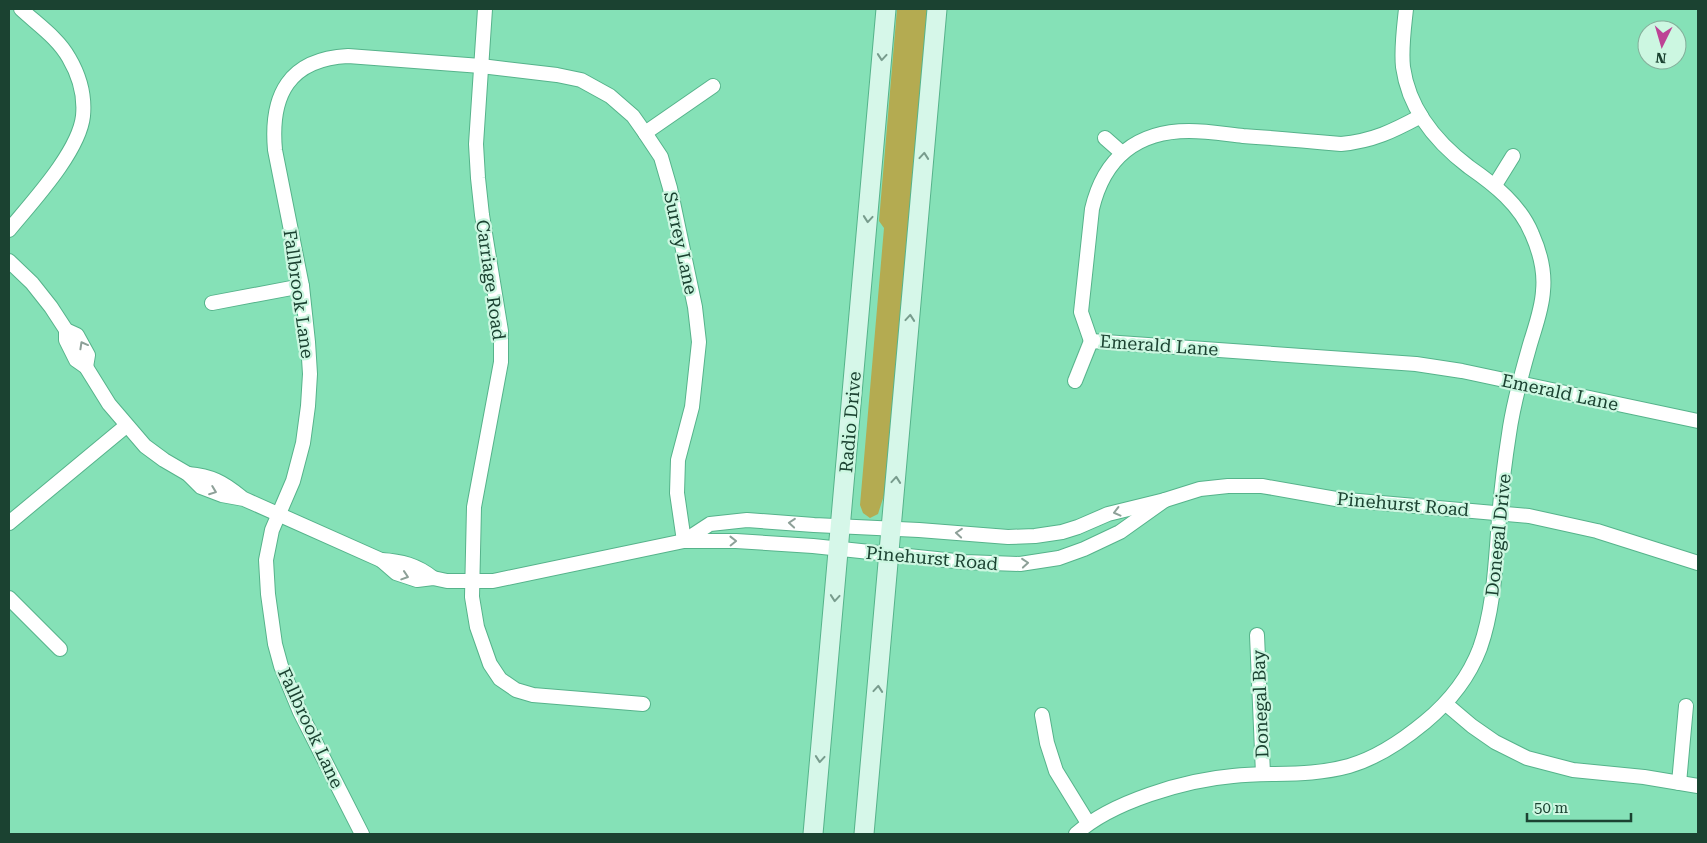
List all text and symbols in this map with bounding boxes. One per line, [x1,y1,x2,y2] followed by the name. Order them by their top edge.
[1637,20,1687,70] north arrow
[1655,49,1667,66] text: N
[877,54,888,62] one-way arrow
[918,152,929,160] one-way arrow
[660,190,702,296] street label: Surrey Lane
[863,216,874,224] one-way arrow
[472,218,510,342] street label: Carriage Road
[280,228,318,360] street label: Fallbrook Lane
[904,314,915,322] one-way arrow
[1099,330,1219,360] street label: Emerald Lane
[79,341,89,350] one-way arrow
[1500,369,1621,415] street label: Emerald Lane
[835,370,865,474] street label: Radio Drive
[1481,472,1515,597] street label: Donegal Drive
[890,476,901,484] one-way arrow
[208,485,217,495] one-way arrow
[1336,488,1471,520] street label: Pinehurst Road
[1113,506,1122,517] one-way arrow
[788,518,796,529] one-way arrow
[955,528,963,539] one-way arrow
[730,536,737,546] one-way arrow
[865,542,1000,574] street label: Pinehurst Road
[1021,558,1029,569] one-way arrow
[400,570,408,580] one-way arrow
[829,594,840,602] one-way arrow
[1248,649,1272,758] street label: Donegal Bay
[274,665,348,792] street label: Fallbrook Lane
[872,685,883,693] one-way arrow
[815,756,826,764] one-way arrow
[1527,790,1631,822] scale bar
[1534,799,1569,817] text: 50 m

